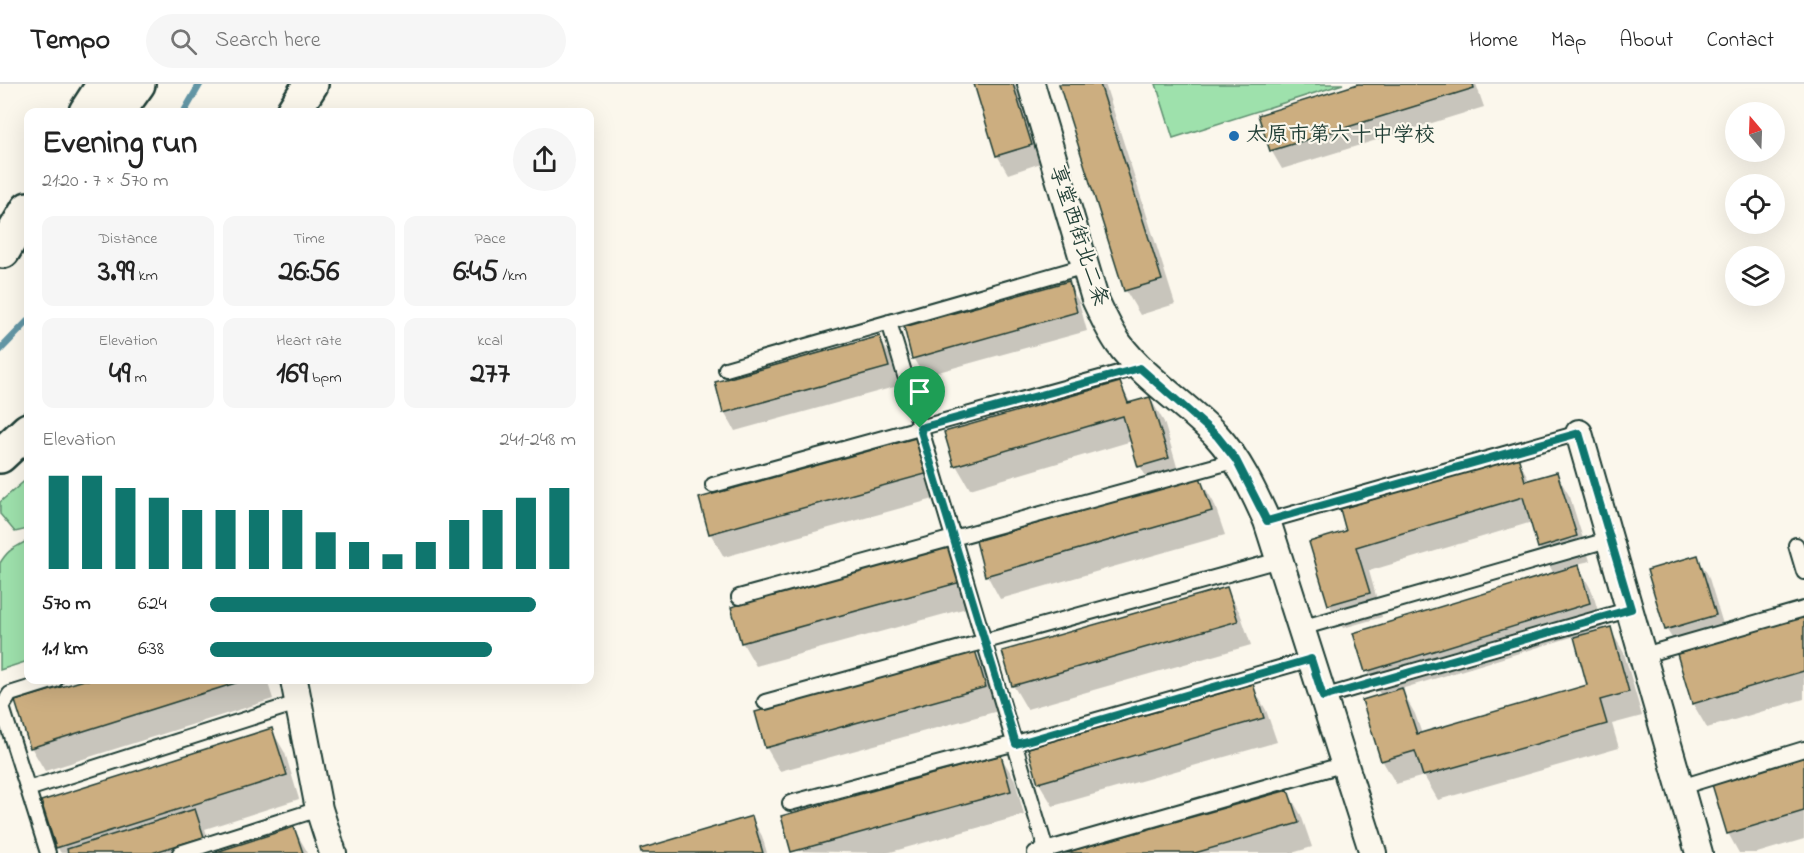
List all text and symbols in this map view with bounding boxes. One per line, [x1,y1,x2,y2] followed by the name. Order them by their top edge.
[146,14,566,68] search box
[30,21,110,62] text: Tempo
[167,25,200,58] icon: search
[215,25,321,57] text: Search here
[1469,26,1518,56] text: Home
[1551,26,1586,56] text: Map
[1619,26,1673,56] text: About
[1706,26,1774,56] text: Contact
[1725,102,1785,162] north arrow
[1725,102,1785,306] map controls
[42,120,197,168] text: Evening run
[1246,121,1435,151] place label: 太原市第六十中学校
[513,128,576,191] button: share
[1227,129,1241,143] marker: 太原市第六十中学校
[1041,161,1115,311] street label: 享堂西街北二条
[42,167,168,196] text: 21:20 · 7 × 570 m
[1725,174,1785,234] button: locate
[99,227,157,251] text: Distance
[293,227,325,251] text: Time
[474,227,506,251] text: Pace
[1725,246,1785,306] button: layers
[98,251,135,295] text: 3.99
[278,251,340,295] text: 26:56
[453,251,498,295] text: 6:45
[135,264,158,288] text: km
[498,264,527,288] text: /km
[99,329,157,353] text: Elevation
[276,329,342,353] text: Heart rate
[477,329,503,353] text: kcal
[109,353,130,397] text: 49
[276,353,308,397] text: 169
[470,353,510,397] text: 277
[130,366,147,390] text: m
[308,366,342,390] text: bpm
[894,366,945,428] pin
[903,375,936,408] icon: arrive
[42,426,116,455] text: Elevation
[500,426,576,455] text: 241–248 m
[42,590,91,619] text: 570 m
[138,590,167,619] text: 6:24
[42,635,88,664] text: 1.1 km
[138,635,164,664] text: 6:38

